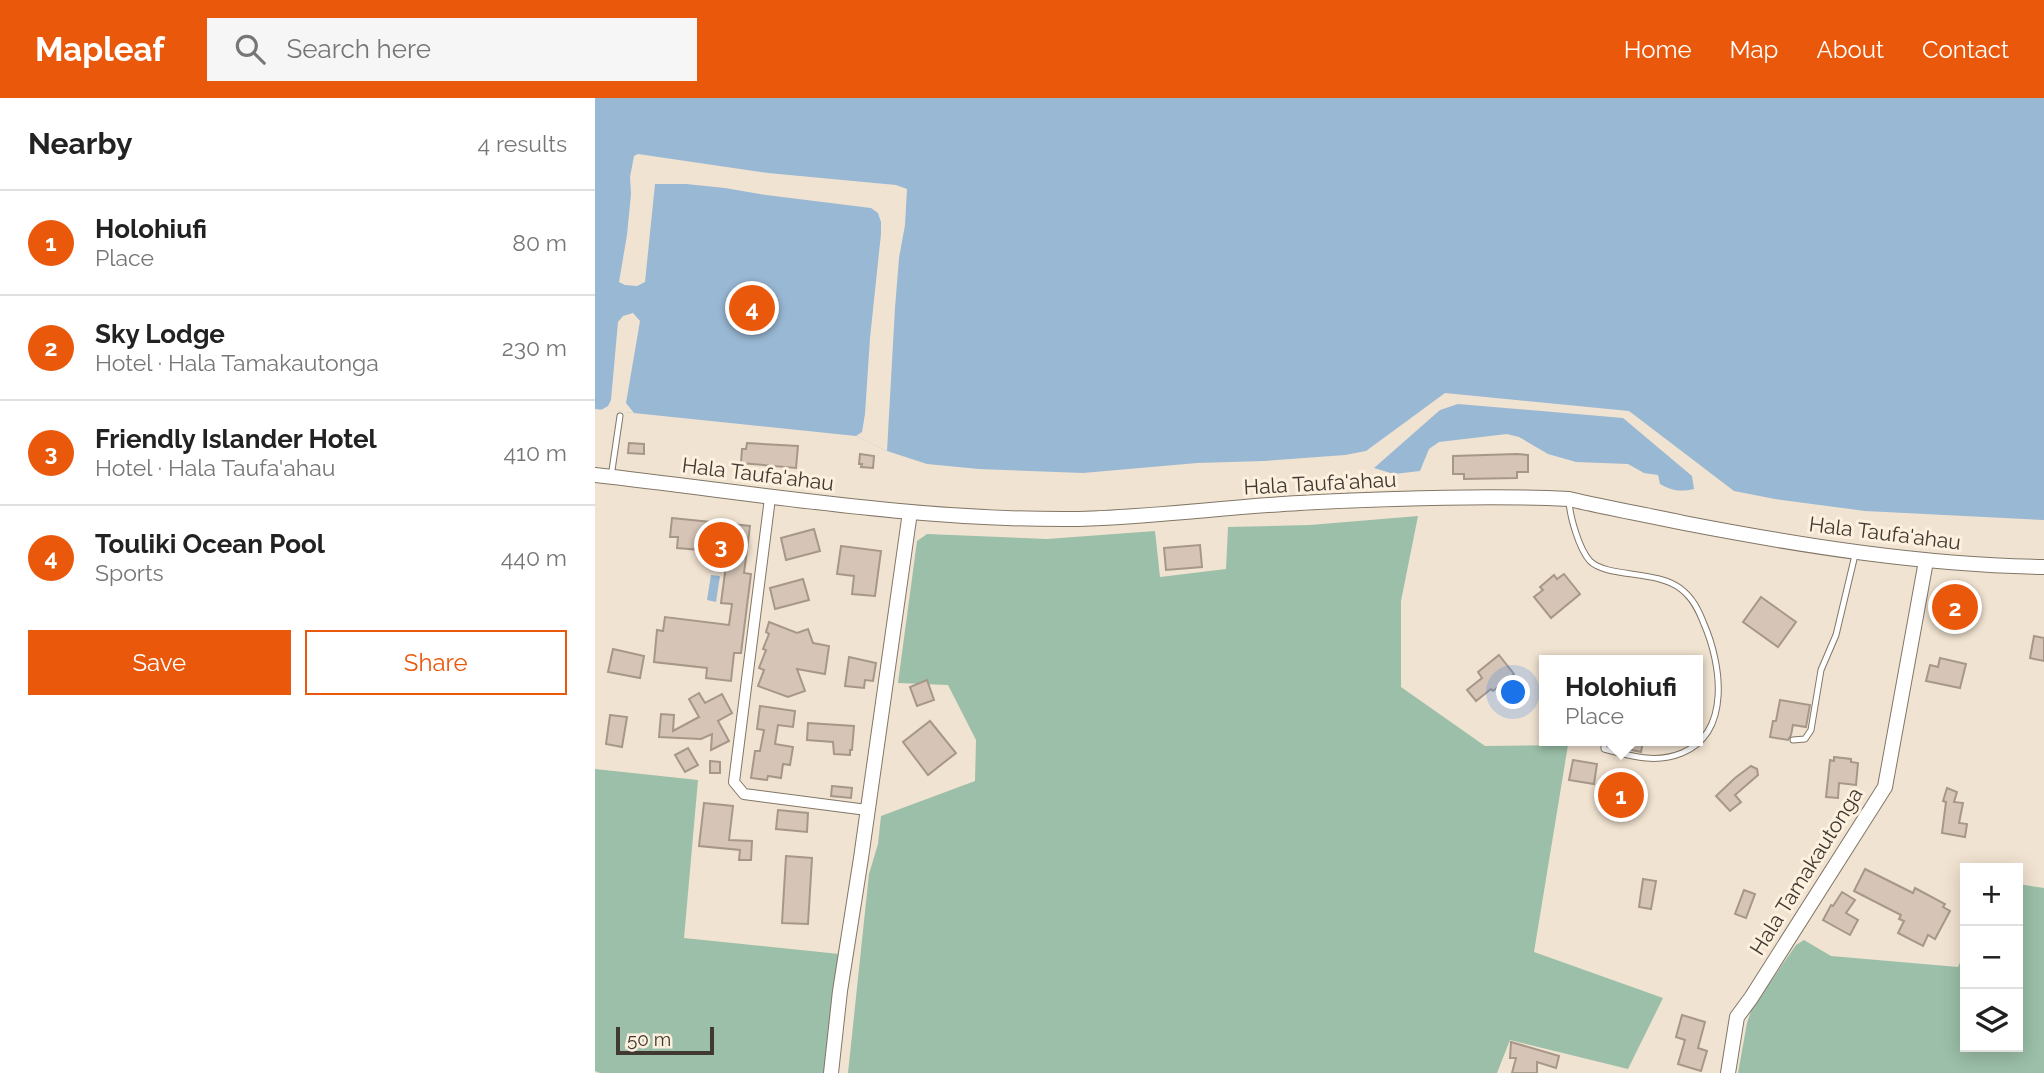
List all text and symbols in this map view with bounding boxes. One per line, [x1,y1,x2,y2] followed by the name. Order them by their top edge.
[207,18,697,81] search box
[35,30,165,69] text: Mapleaf
[231,30,269,68] icon: search
[287,34,431,64] text: Search here
[1624,35,1692,64] text: Home
[1730,35,1778,64] text: Map
[1816,35,1884,64] text: About
[1922,35,2009,64] text: Contact
[28,126,132,161] text: Nearby
[478,130,567,157] text: 4 results
[95,214,207,244] text: Holohiufi
[45,229,57,256] text: 1
[512,229,567,256] text: 80 m
[95,244,154,271] text: Place
[729,282,775,334] pin: 4
[95,319,225,349] text: Sky Lodge
[45,334,57,361] text: 2
[502,334,567,361] text: 230 m
[95,349,379,376] text: Hotel · Hala Tamakautonga
[95,424,377,454] text: Friendly Islander Hotel
[45,439,57,466] text: 3
[504,439,567,466] text: 410 m
[681,452,835,496] street label: Hala Taufa'ahau
[95,454,335,481] text: Hotel · Hala Taufa'ahau
[1243,467,1397,499] street label: Hala Taufa'ahau
[1808,511,1962,555] street label: Hala Taufa'ahau
[698,519,744,571] pin: 3
[95,529,325,559] text: Touliki Ocean Pool
[44,544,58,571] text: 4
[501,544,567,571] text: 440 m
[95,559,164,586] text: Sports
[1932,581,1978,633] pin: 2
[28,630,291,695] button: Save
[305,630,567,695] button: Share
[1539,655,1703,746] popup
[1565,672,1677,702] text: Holohiufi
[1496,675,1530,709] your location
[1565,702,1624,729] text: Place
[1598,769,1644,821] pin: 1
[1744,783,1868,959] street label: Hala Tamakautonga
[1960,863,2023,1052] map controls
[1960,863,2023,926] button: +
[1960,926,2023,989] button: −
[1960,989,2023,1052] button: layers
[616,1024,714,1056] scale bar
[627,1028,671,1050] text: 50 m

